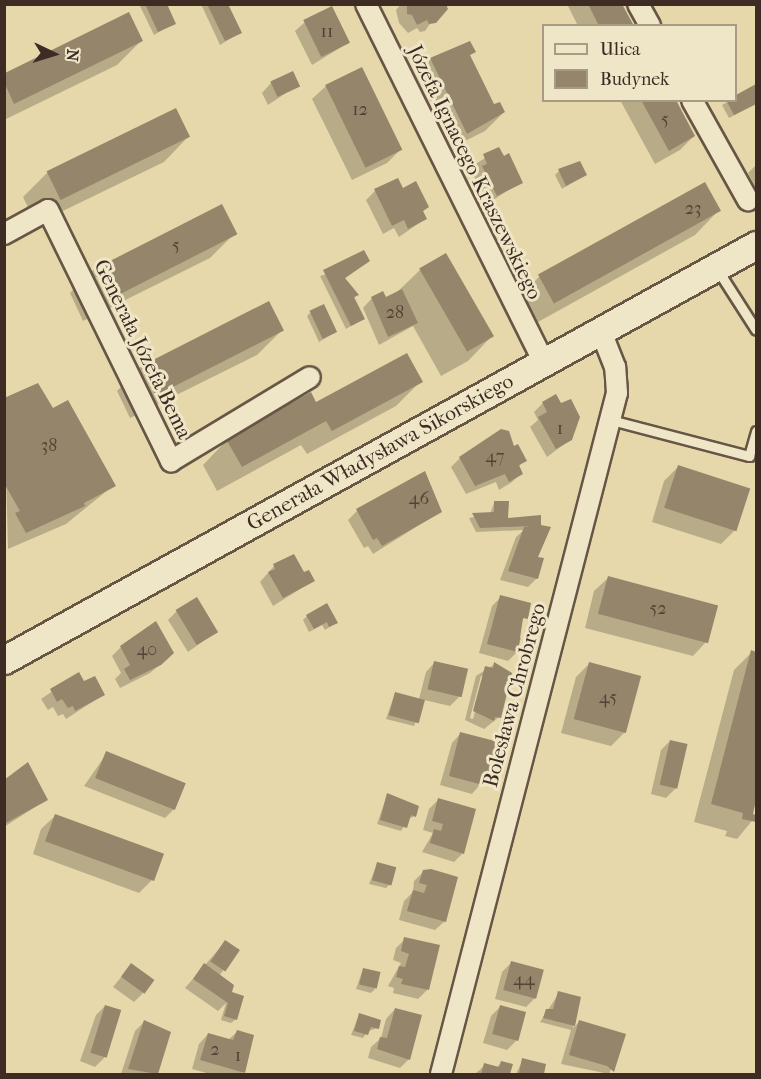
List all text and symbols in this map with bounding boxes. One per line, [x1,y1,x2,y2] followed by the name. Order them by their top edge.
[321,21,333,43] house number: 11
[24,24,84,84] north arrow
[542,24,737,102] legend
[600,39,640,60] text: Ulica
[402,41,548,303] street label: Józefa Ignacego Kraszewskiego
[63,49,82,62] text: N
[600,69,669,90] text: Budynek
[352,99,368,121] house number: 12
[661,109,669,131] house number: 5
[685,198,701,220] house number: 23
[172,235,180,257] house number: 5
[89,255,197,443] street label: Generała Józefa Bema
[386,302,404,324] house number: 28
[242,368,518,536] street label: Generała Władysława Sikorskiego
[557,418,563,440] house number: 1
[41,435,57,457] house number: 38
[486,446,504,468] house number: 47
[409,488,429,510] house number: 46
[649,598,667,620] house number: 52
[477,600,551,790] street label: Bolesława Chrobrego
[137,639,157,661] house number: 40
[599,687,617,709] house number: 45
[513,969,535,991] house number: 44
[210,1039,220,1061] house number: 2
[235,1045,241,1067] house number: 1

